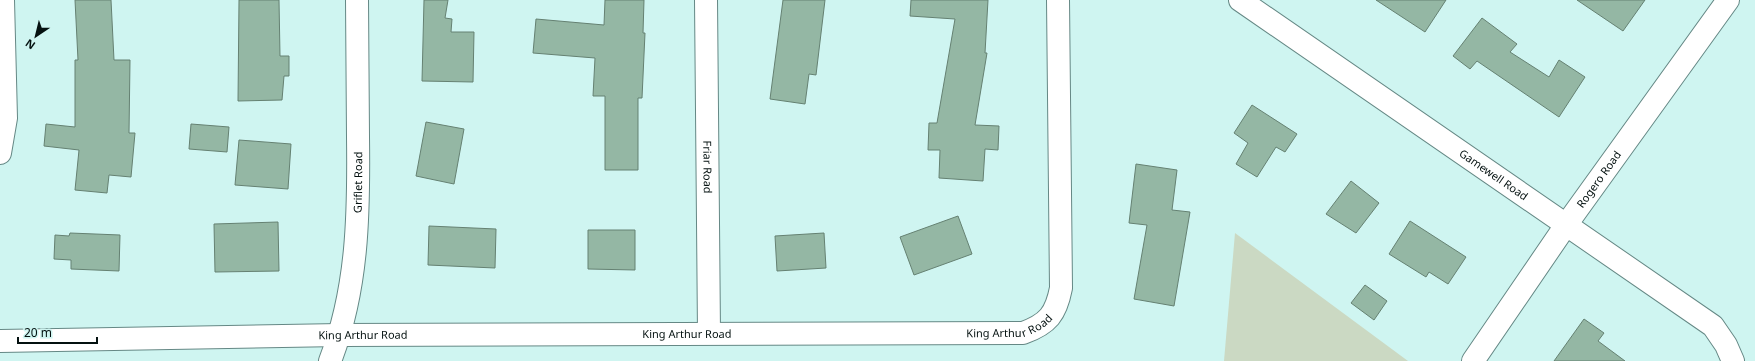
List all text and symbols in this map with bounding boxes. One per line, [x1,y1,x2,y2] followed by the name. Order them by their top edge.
[16,16,56,56] north arrow
[22,36,38,53] text: N
[700,140,716,194] street label: Friar Road
[1457,145,1531,203] street label: Gamewell Road
[1573,148,1624,211] street label: Rogero Road
[349,151,365,213] street label: Griflet Road
[966,311,1055,340] street label: King Arthur Road
[18,319,97,345] scale bar
[24,324,52,341] text: 20 m
[642,326,732,341] street label: King Arthur Road
[318,327,408,342] street label: King Arthur Road

